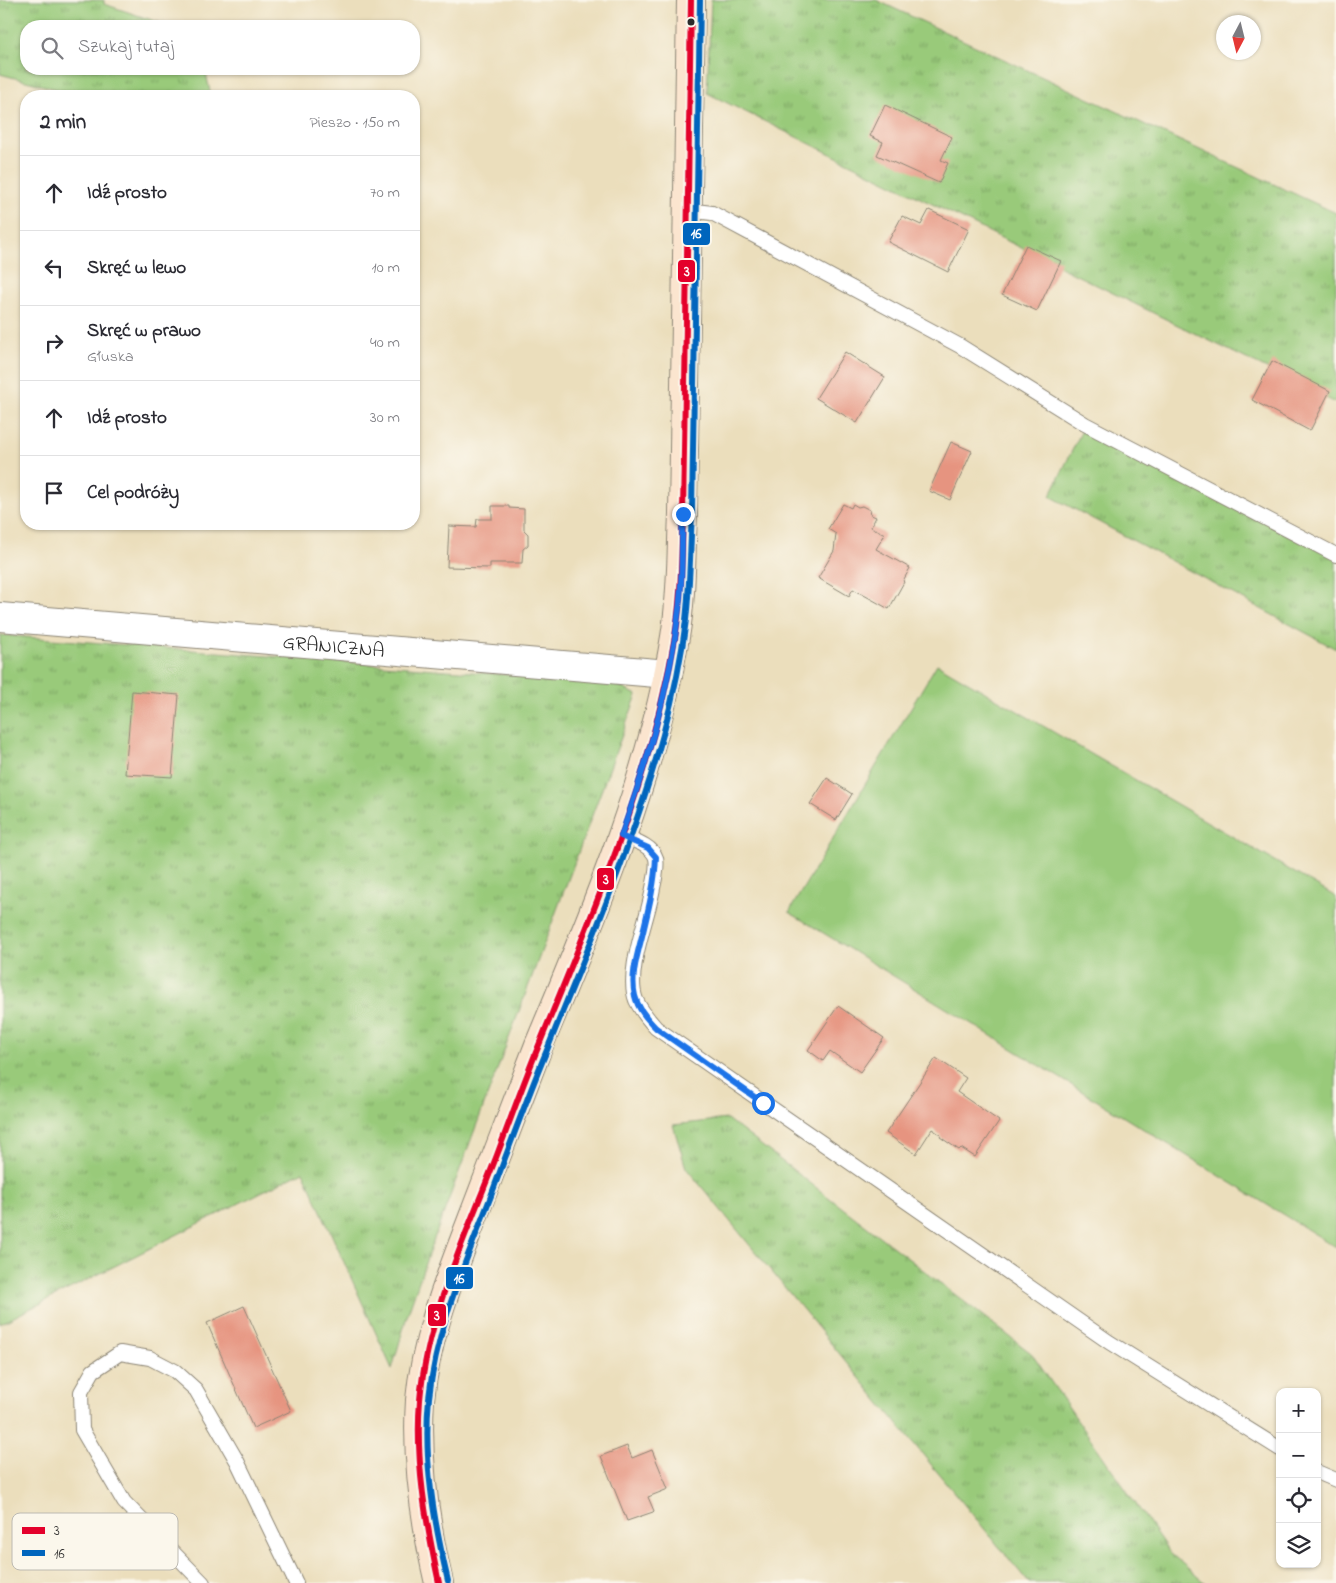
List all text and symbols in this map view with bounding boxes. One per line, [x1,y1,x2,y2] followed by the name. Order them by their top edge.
[1216,15,1261,60] north arrow
[686,17,696,27] unlabelled marker
[20,20,420,75] search box
[38,34,66,62] icon: search
[78,34,174,61] text: Szukaj tutaj
[40,108,86,138] text: 2 min
[310,111,400,135] text: Pieszo · 150 m
[40,179,68,207] icon: ahead
[87,180,167,207] text: Idź prosto
[370,181,400,205] text: 70 m
[682,222,711,246] line badge: 16
[691,224,702,245] text: 16
[40,254,68,282] icon: left
[87,255,186,282] text: Skręć w lewo
[372,256,400,280] text: 10 m
[677,259,696,283] line badge: 3
[683,262,690,283] text: 3
[87,318,201,345] text: Skręć w prawo
[40,329,68,357] icon: right
[370,331,400,355] text: 40 m
[87,345,134,369] text: Głuska
[40,404,68,432] icon: ahead
[87,405,167,432] text: Idź prosto
[370,406,400,430] text: 30 m
[40,479,68,507] icon: arrive
[87,480,179,507] text: Cel podróży
[672,503,695,526] route end
[281,629,386,667] street label: GRANICZNA
[596,867,615,891] line badge: 3
[602,870,609,891] text: 3
[752,1092,775,1115] route start
[445,1266,474,1290] line badge: 16
[454,1269,465,1290] text: 16
[427,1303,447,1327] line badge: 3
[433,1306,440,1327] text: 3
[1276,1388,1321,1568] map controls
[1276,1388,1321,1433] button: +
[1276,1433,1321,1478] button: −
[1276,1478,1321,1523] button: locate
[12,1513,178,1570] legend
[54,1521,60,1542] text: 3
[1276,1523,1321,1568] button: layers
[54,1544,65,1565] text: 16

